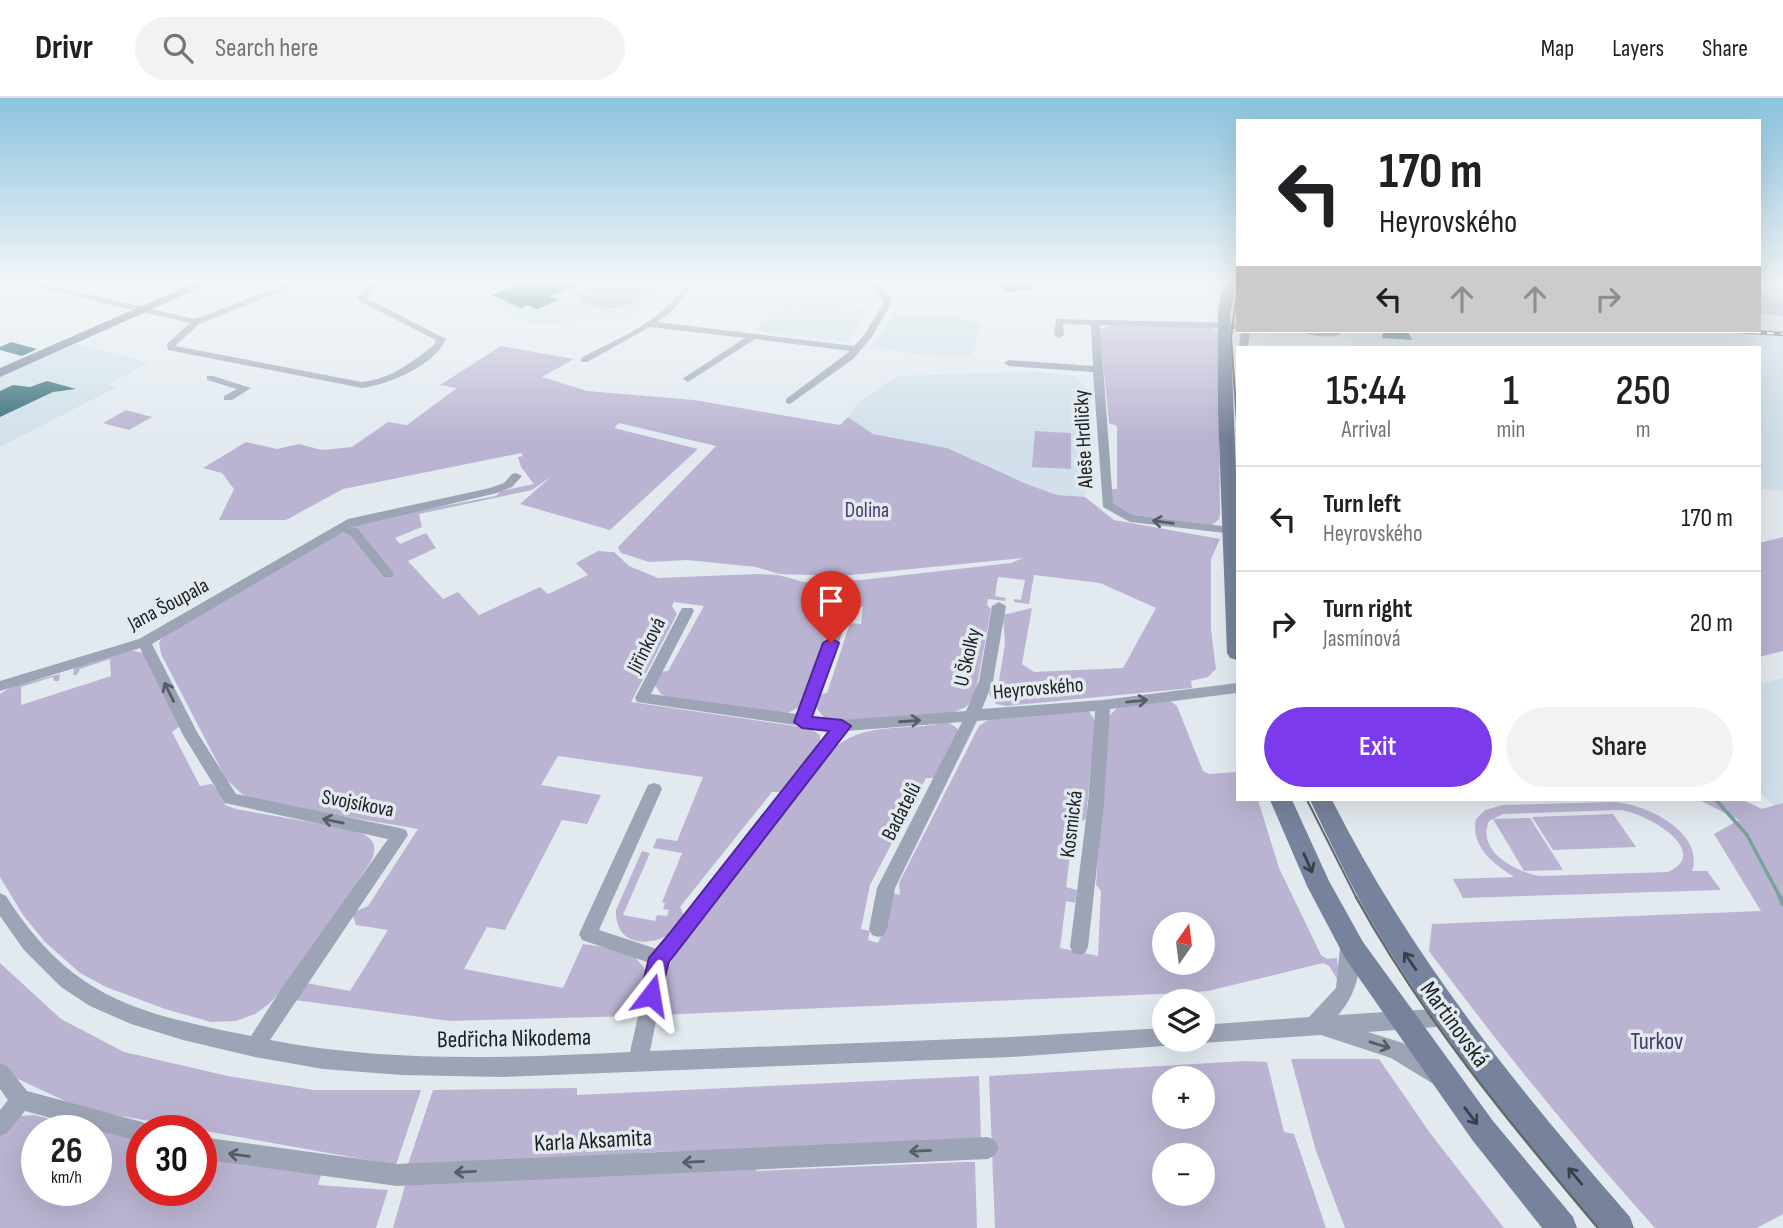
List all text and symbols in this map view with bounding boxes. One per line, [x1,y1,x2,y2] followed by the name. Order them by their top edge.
[135,17,625,80] search box
[35,28,93,68] text: Drivr
[159,29,197,67] icon: search
[215,33,318,64] text: Search here
[1541,34,1574,63] text: Map
[1612,34,1664,63] text: Layers
[1702,34,1748,63] text: Share
[1379,143,1483,202] text: 170 m
[1264,147,1355,238] icon: left
[1379,203,1517,242] text: Heyrovského
[1370,280,1408,318] icon: left
[1443,280,1481,318] icon: ahead
[1516,280,1554,318] icon: ahead
[1589,280,1627,318] icon: right
[1326,366,1406,417] text: 15:44
[1503,366,1519,417] text: 1
[1616,366,1671,417] text: 250
[1068,389,1099,490] street label: Aleše Hrdličky
[1341,416,1391,444] text: Arrival
[1496,416,1525,444] text: min
[1636,416,1651,444] text: m
[1323,489,1401,520] text: Turn left
[845,498,889,523] park label: Dolina
[1264,500,1302,538] icon: left
[1681,503,1733,534] text: 170 m
[1152,516,1175,529] one-way arrow
[1323,520,1422,548] text: Heyrovského
[801,571,861,643] pin
[123,573,213,637] street label: Jana Šoupala
[812,582,850,620] icon: arrive
[1323,594,1412,625] text: Turn right
[1264,605,1302,643] icon: right
[1690,608,1733,639] text: 20 m
[621,613,671,678] street label: Jiřinková
[949,625,986,689] street label: U Školky
[1323,625,1401,653] text: Jasmínová
[992,672,1084,705] street label: Heyrovského
[162,682,176,703] one-way arrow
[1125,694,1148,707] one-way arrow
[1264,707,1492,787] button: Exit
[1506,707,1733,787] button: Share
[899,714,921,727] one-way arrow
[876,778,927,844] street label: Badatelů
[320,784,396,823] street label: Svojsíkova
[1055,789,1088,859] street label: Kosmická
[322,814,345,828] one-way arrow
[1302,851,1315,873] one-way arrow
[1152,912,1214,975] north arrow
[1152,912,1215,1206] map controls
[1403,952,1417,971] one-way arrow
[614,958,688,1032] position arrow
[1414,976,1495,1073] street label: Martinovská
[1152,989,1215,1052] button: layers
[437,1023,591,1054] street label: Bedřicha Nikodema
[1631,1027,1683,1056] park label: Turkov
[1369,1039,1391,1052] one-way arrow
[1152,1066,1215,1129] button: +
[1464,1106,1478,1125] one-way arrow
[126,1115,217,1206] speed limit sign: 30
[533,1123,653,1158] street label: Karla Aksamita
[51,1130,82,1173] text: 26
[1152,1143,1215,1206] button: −
[909,1145,932,1158] one-way arrow
[229,1148,251,1161] one-way arrow
[682,1155,705,1168] one-way arrow
[454,1166,477,1179] one-way arrow
[51,1167,82,1188] text: km/h
[1567,1167,1583,1185] one-way arrow

